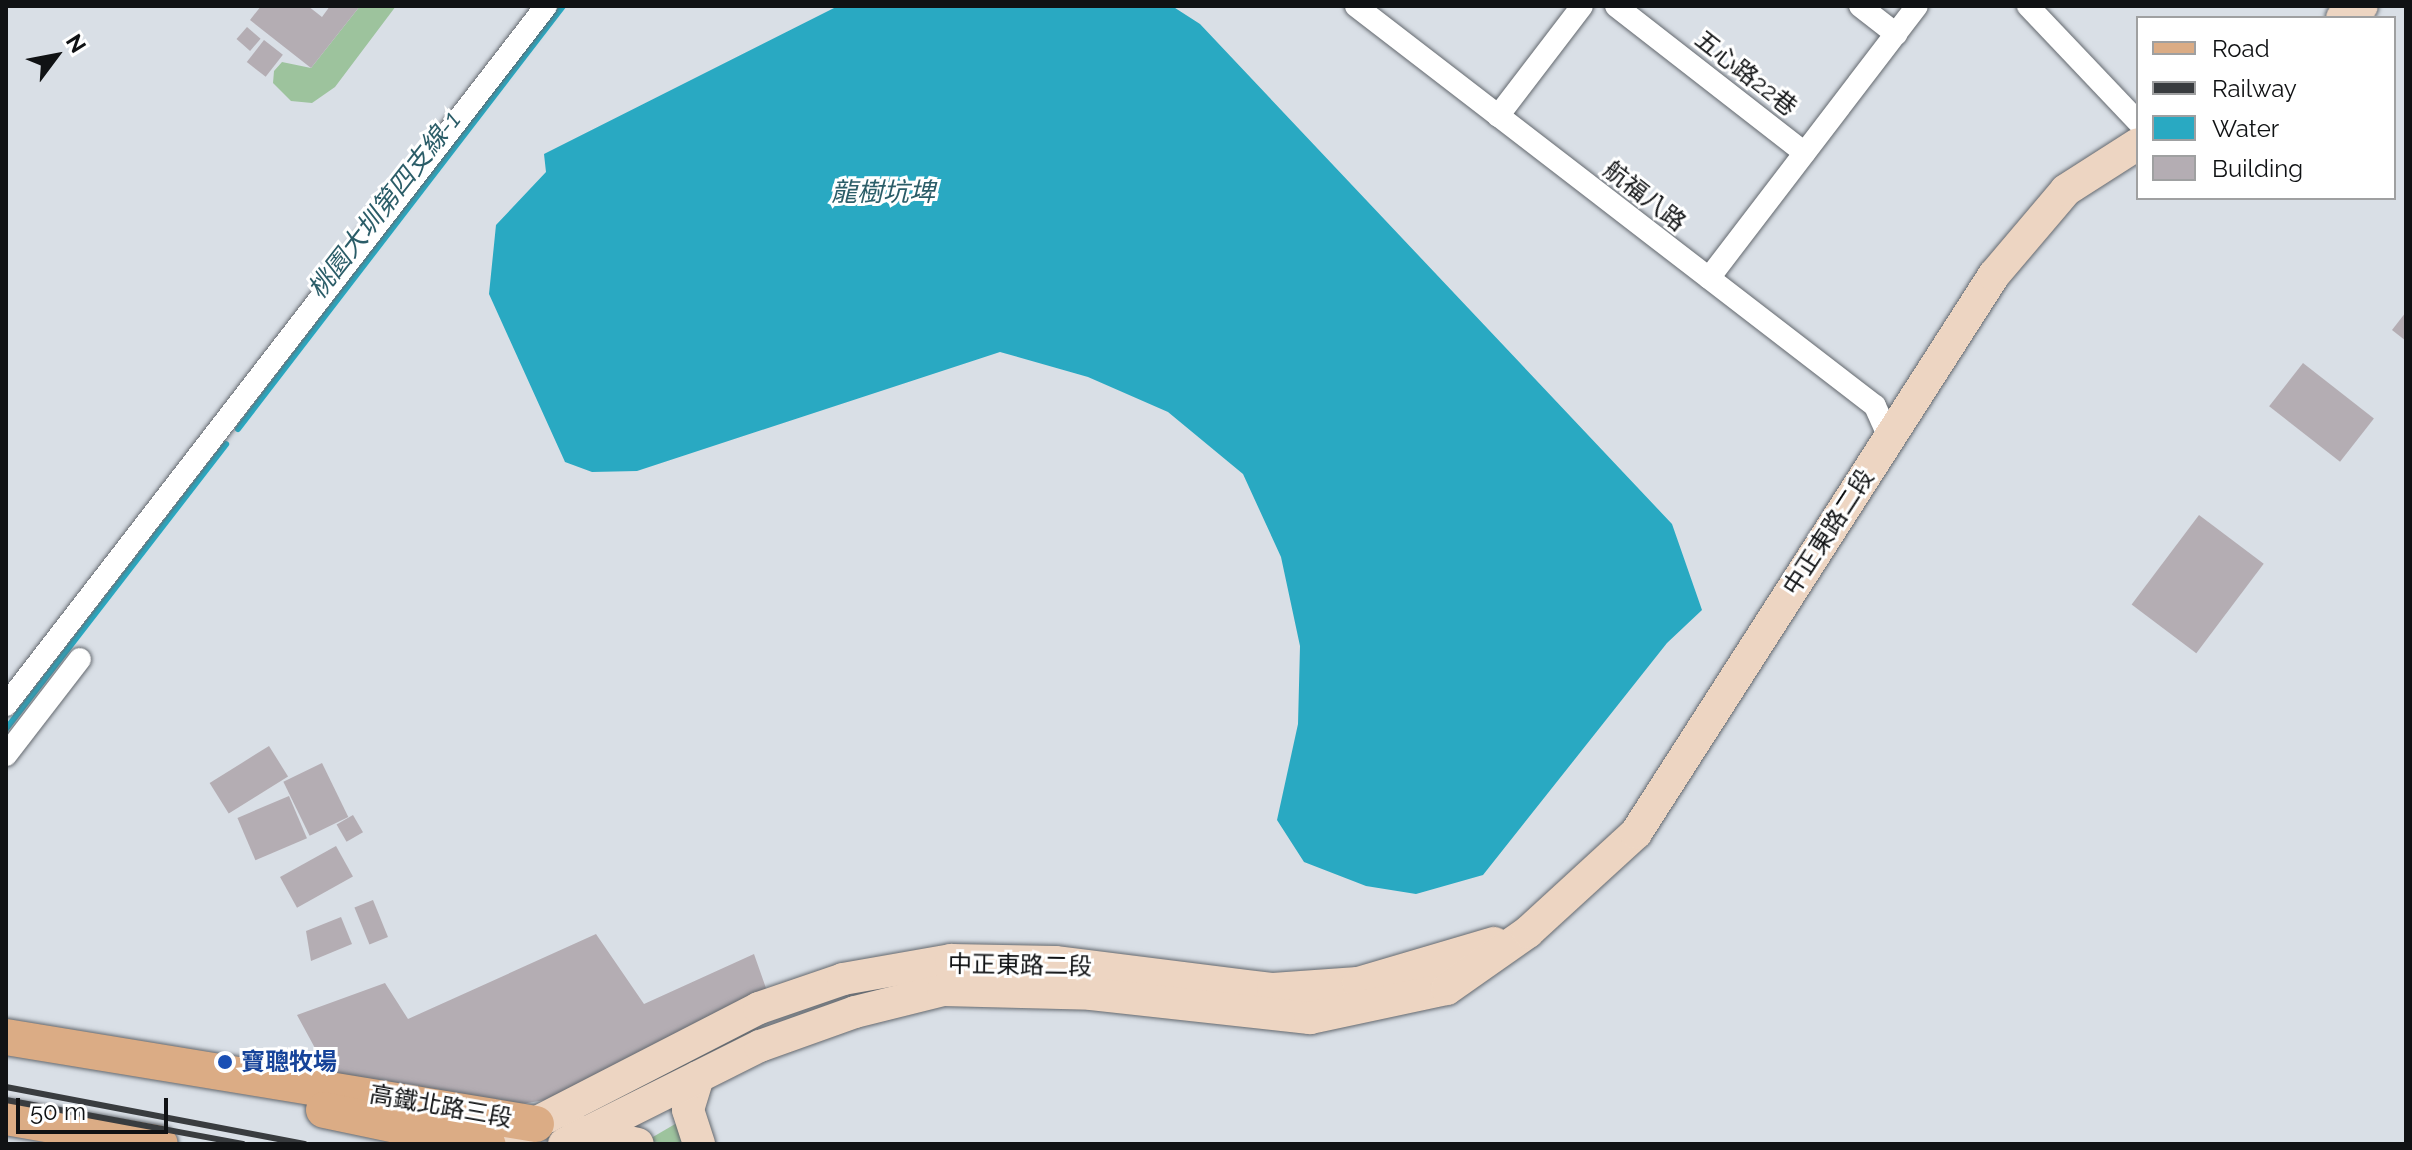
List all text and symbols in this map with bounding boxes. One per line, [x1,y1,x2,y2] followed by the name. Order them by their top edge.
[16,16,96,96] north arrow
[2136,16,2396,200] legend
[1689,24,1803,122] street label: 五心路22巷
[61,29,92,57] text: N
[2212,34,2270,63] text: Road
[2212,74,2297,103] text: Railway
[302,105,468,305] water label: 桃園大圳第四支線-1
[2212,114,2279,143] text: Water
[2212,154,2303,183] text: Building
[1598,155,1692,237] street label: 航福八路
[831,177,935,209] water label: 龍樹坑埤
[1777,464,1879,600] street label: 中正東路二段
[948,949,1092,981] street label: 中正東路二段
[241,1048,337,1076] place label: 寶聰牧場
[216,1053,234,1071] marker: 寶聰牧場
[368,1079,514,1133] street label: 高鐵北路三段
[20,1082,172,1132] scale bar
[30,1097,86,1126] text: 50 m

